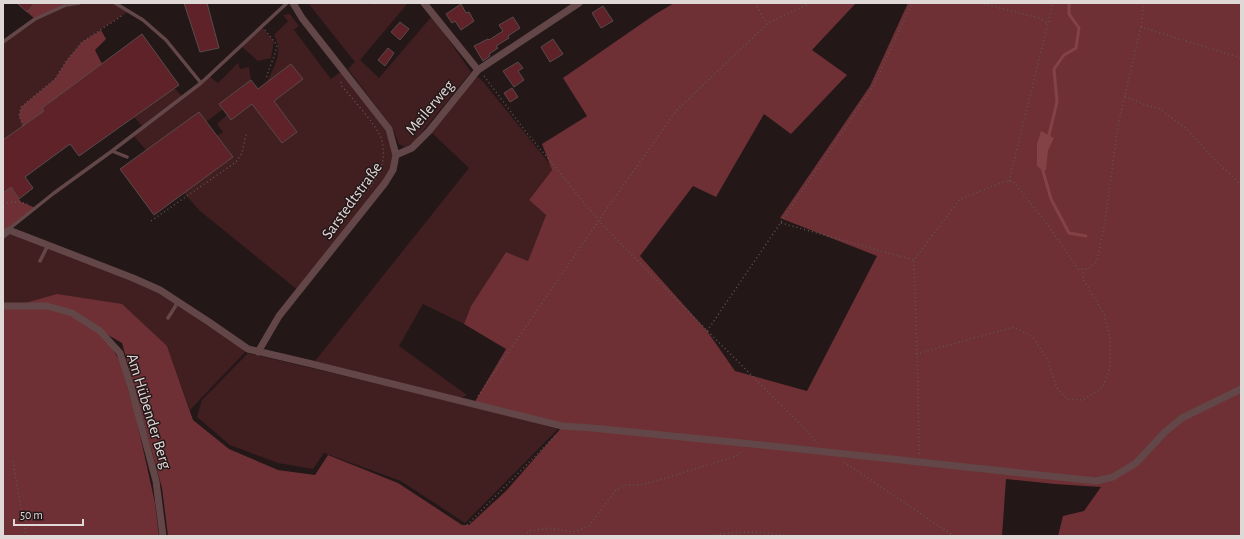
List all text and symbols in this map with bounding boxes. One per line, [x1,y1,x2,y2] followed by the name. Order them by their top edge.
[402,77,457,138] street label: Meilerweg
[319,159,385,242] street label: Sarstedtstraße
[124,352,174,471] street label: Am Hübender Berg
[14,501,83,527] scale bar
[20,509,43,521] text: 50 m

